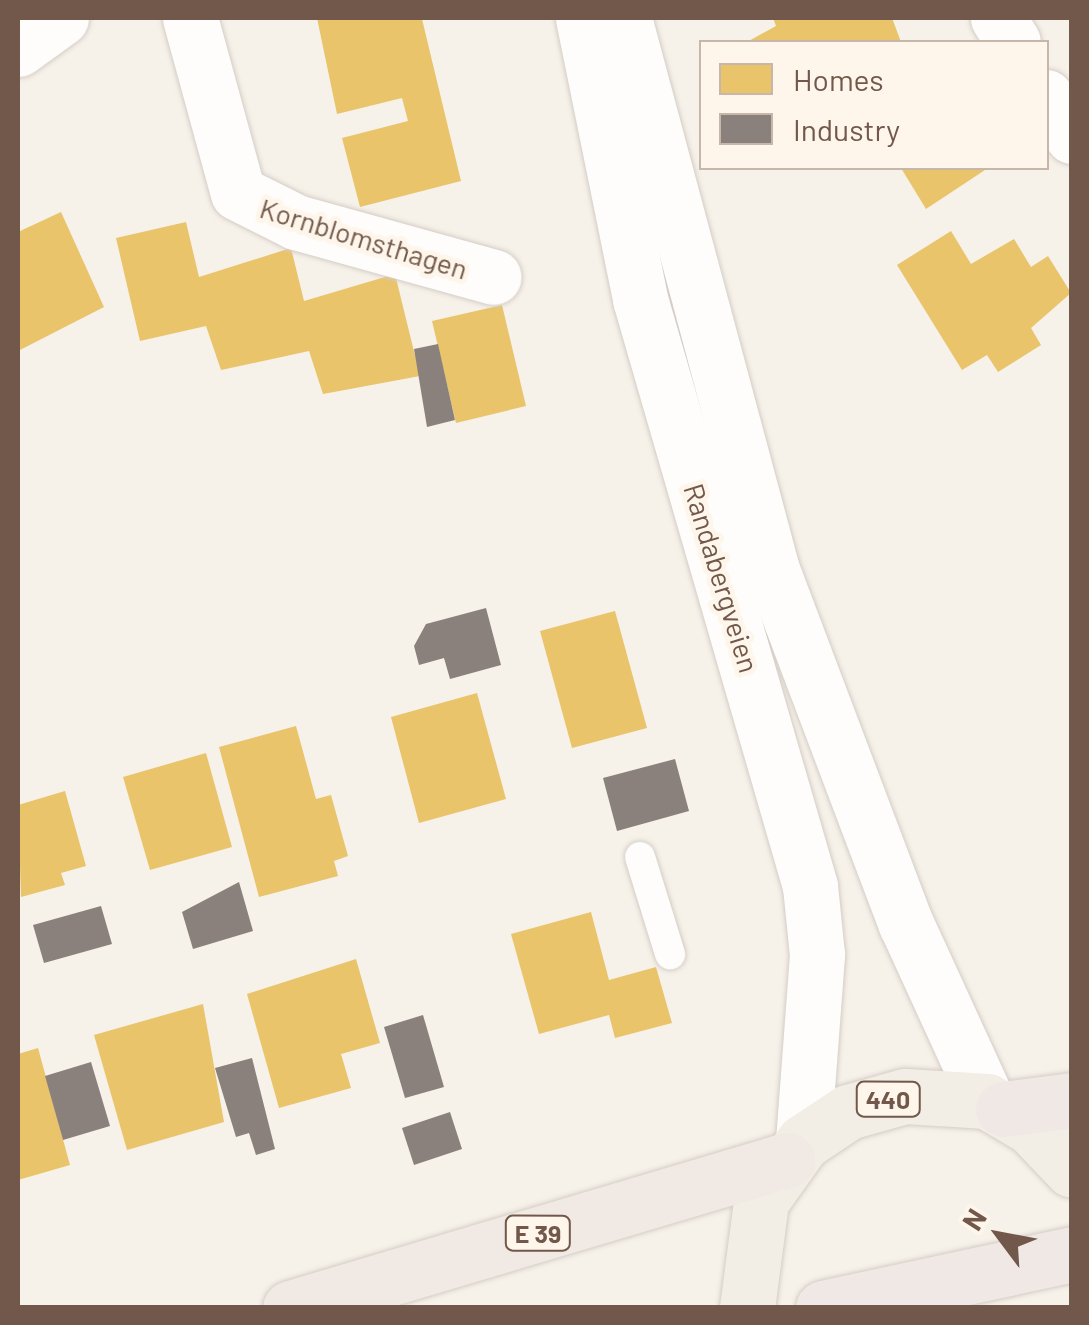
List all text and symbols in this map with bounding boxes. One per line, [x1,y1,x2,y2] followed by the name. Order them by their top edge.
[699,40,1049,170] legend
[793,61,884,97] text: Homes
[793,111,900,147] text: Industry
[256,190,472,286] street label: Kornblomsthagen
[677,480,767,676] street label: Randabergveien
[856,1079,920,1119] road number: 440
[949,1185,1049,1285] north arrow
[954,1202,993,1236] text: N
[503,1213,573,1253] road number: E 39

